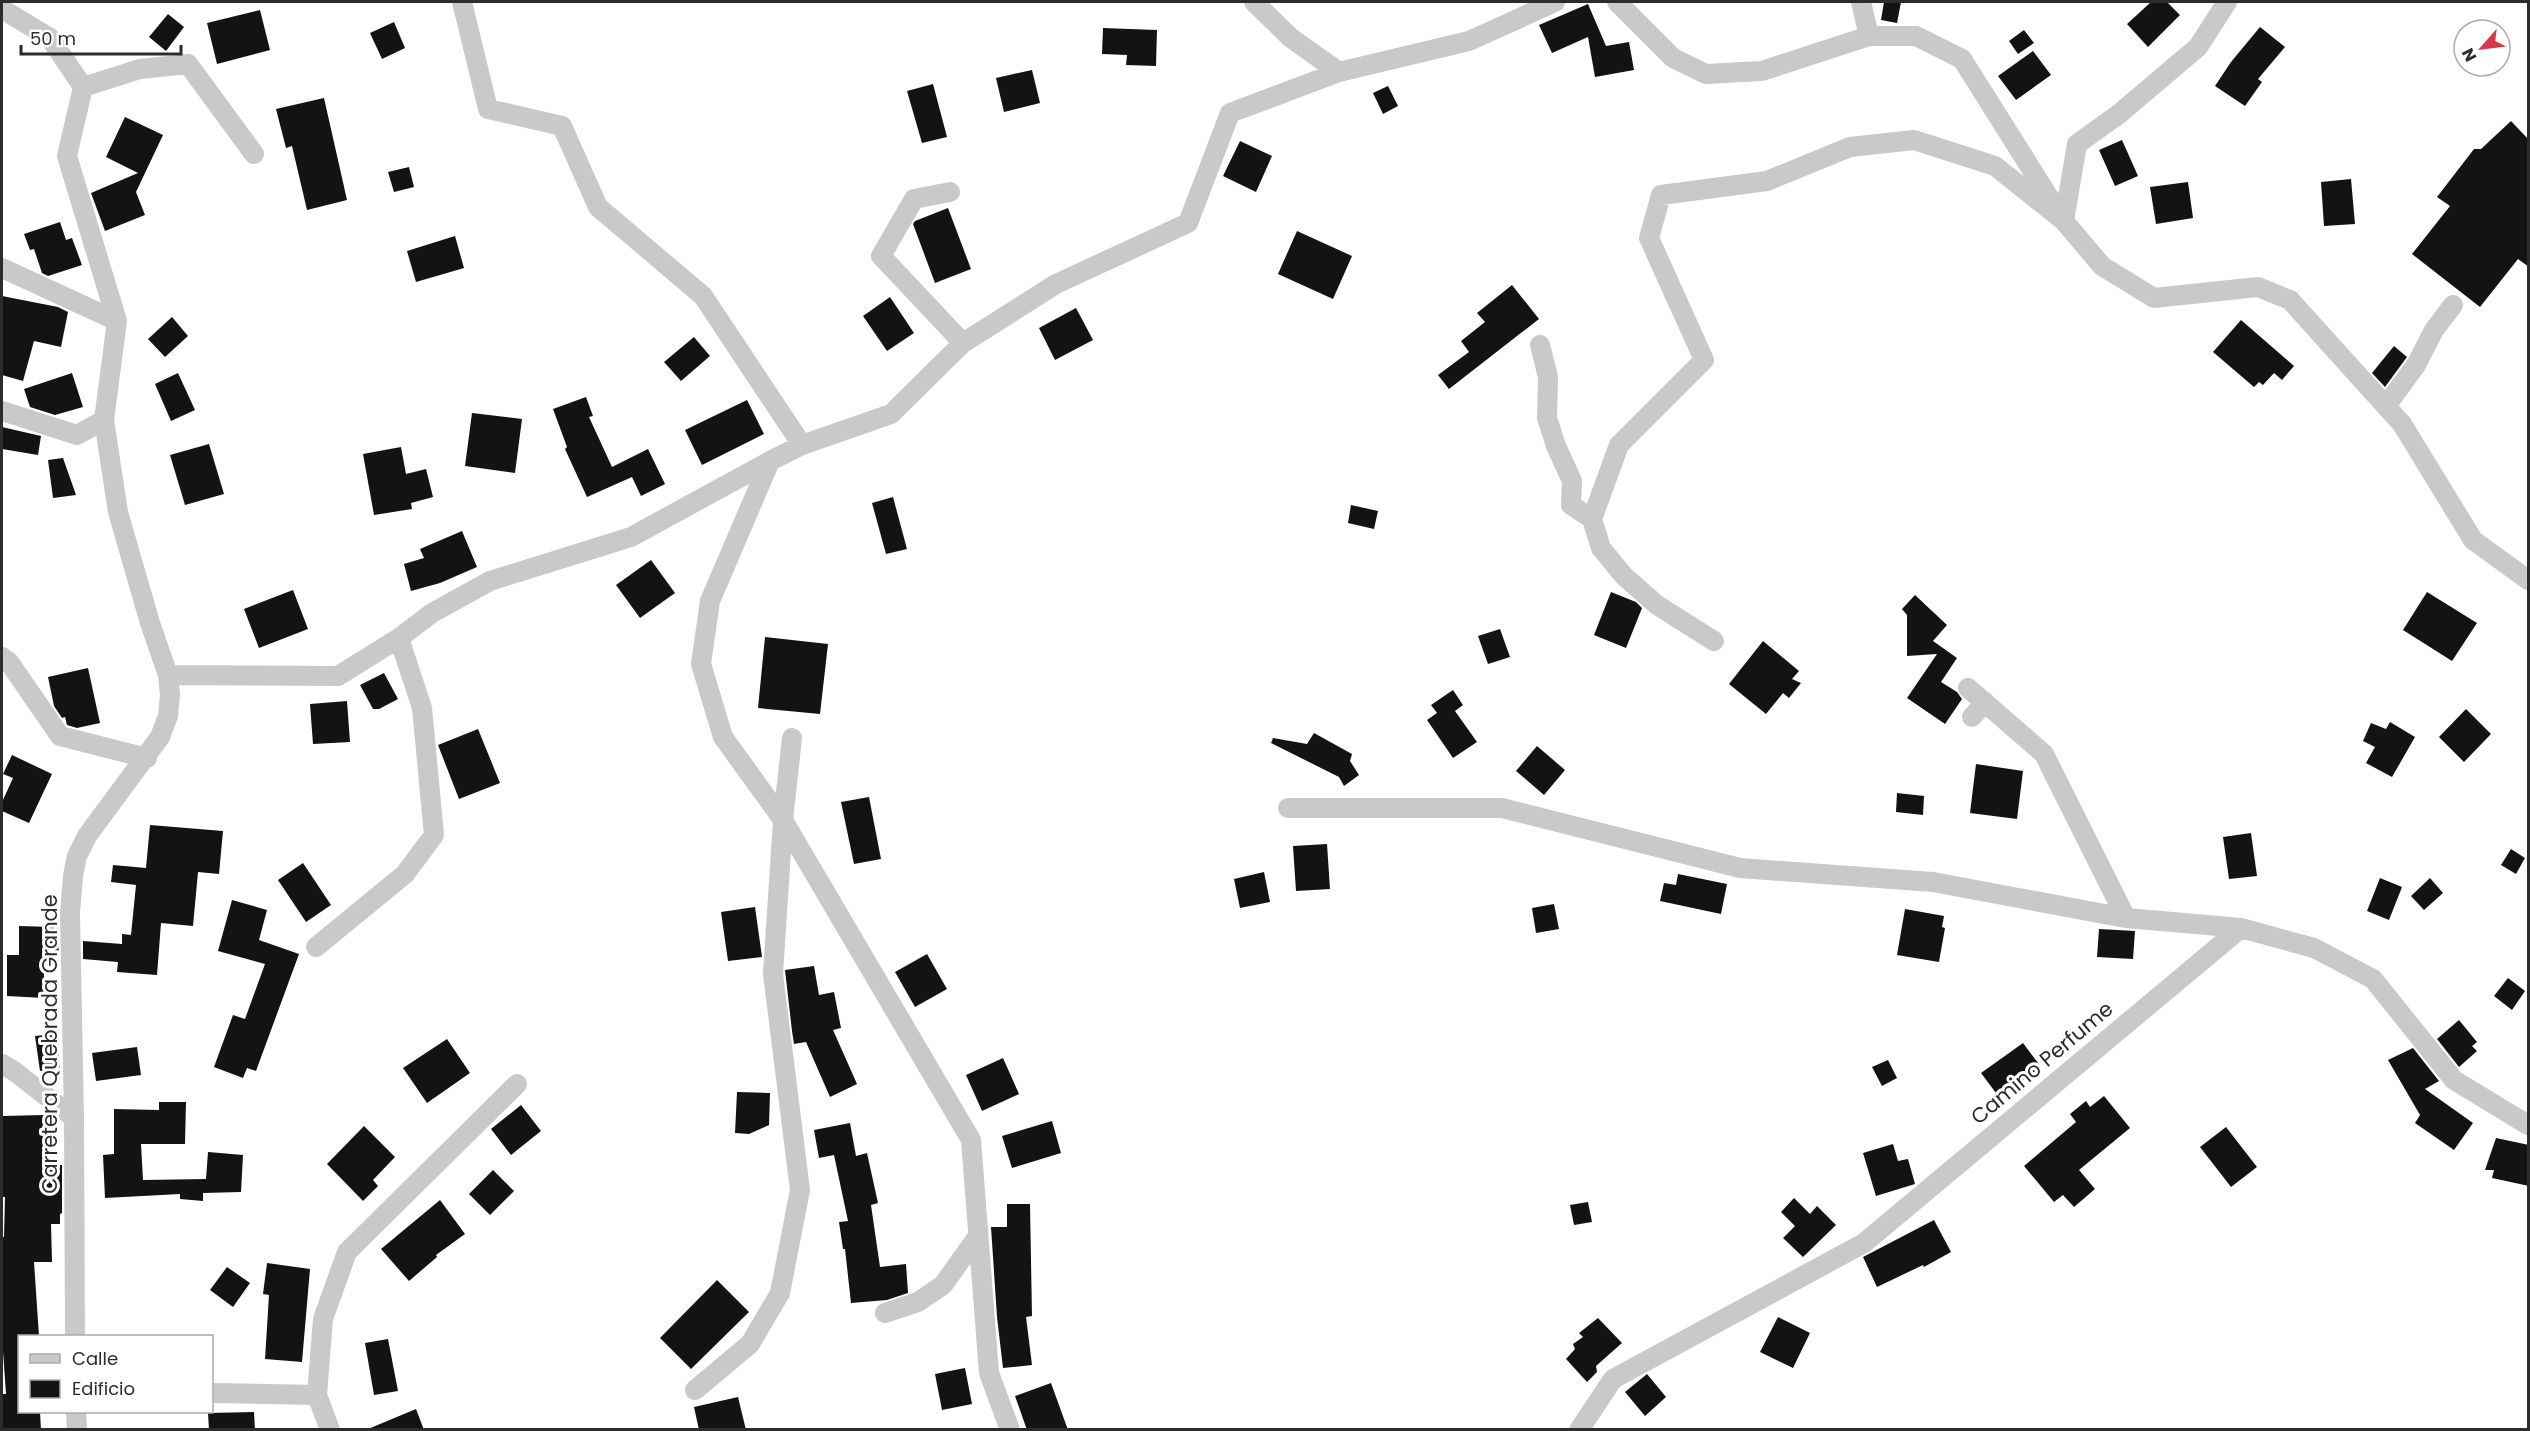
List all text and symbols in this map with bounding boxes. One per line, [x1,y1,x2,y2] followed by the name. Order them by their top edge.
[21,18,182,56] scale bar
[2452,18,2512,78] north arrow
[30,26,76,51] text: 50 m
[2456,44,2482,66] text: N
[35,894,64,1194] street label: Carretera Quebrada Grande
[1964,994,2119,1131] street label: Camino Perfume
[18,1335,213,1413] legend
[72,1346,118,1371] text: Calle
[72,1376,135,1401] text: Edificio

